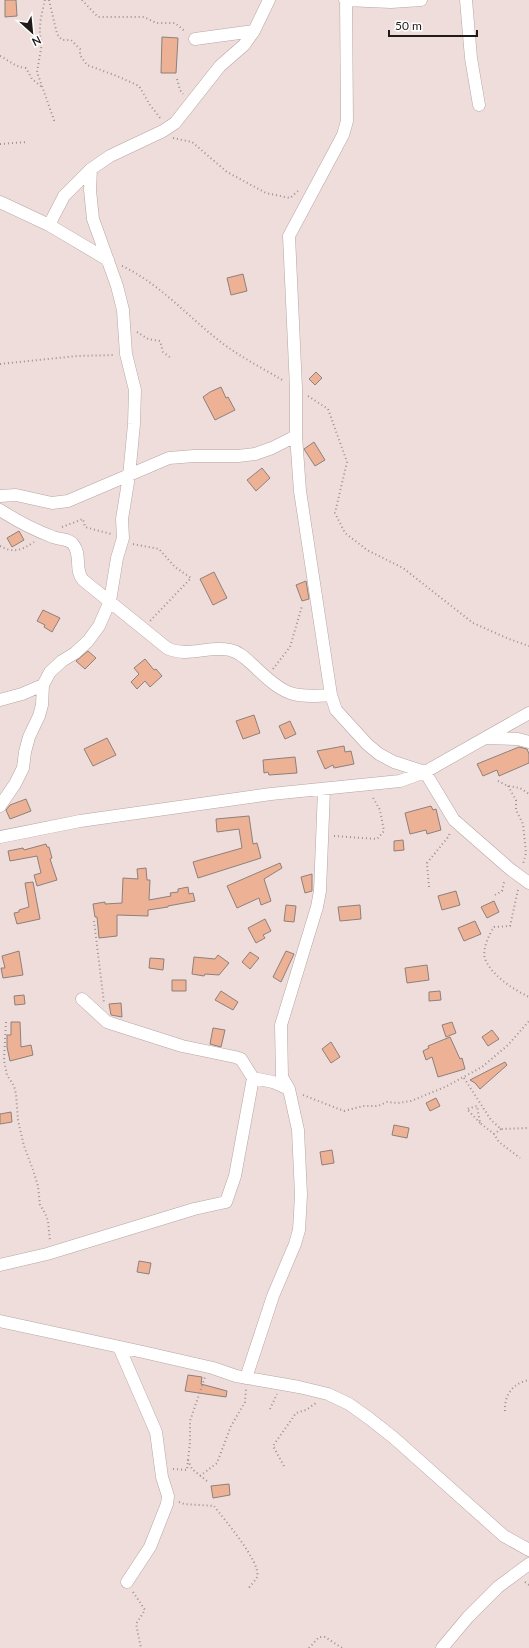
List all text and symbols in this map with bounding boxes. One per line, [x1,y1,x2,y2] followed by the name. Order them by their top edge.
[12,12,52,52] north arrow
[389,12,477,38] scale bar
[395,18,422,33] text: 50 m
[30,34,43,49] text: N

